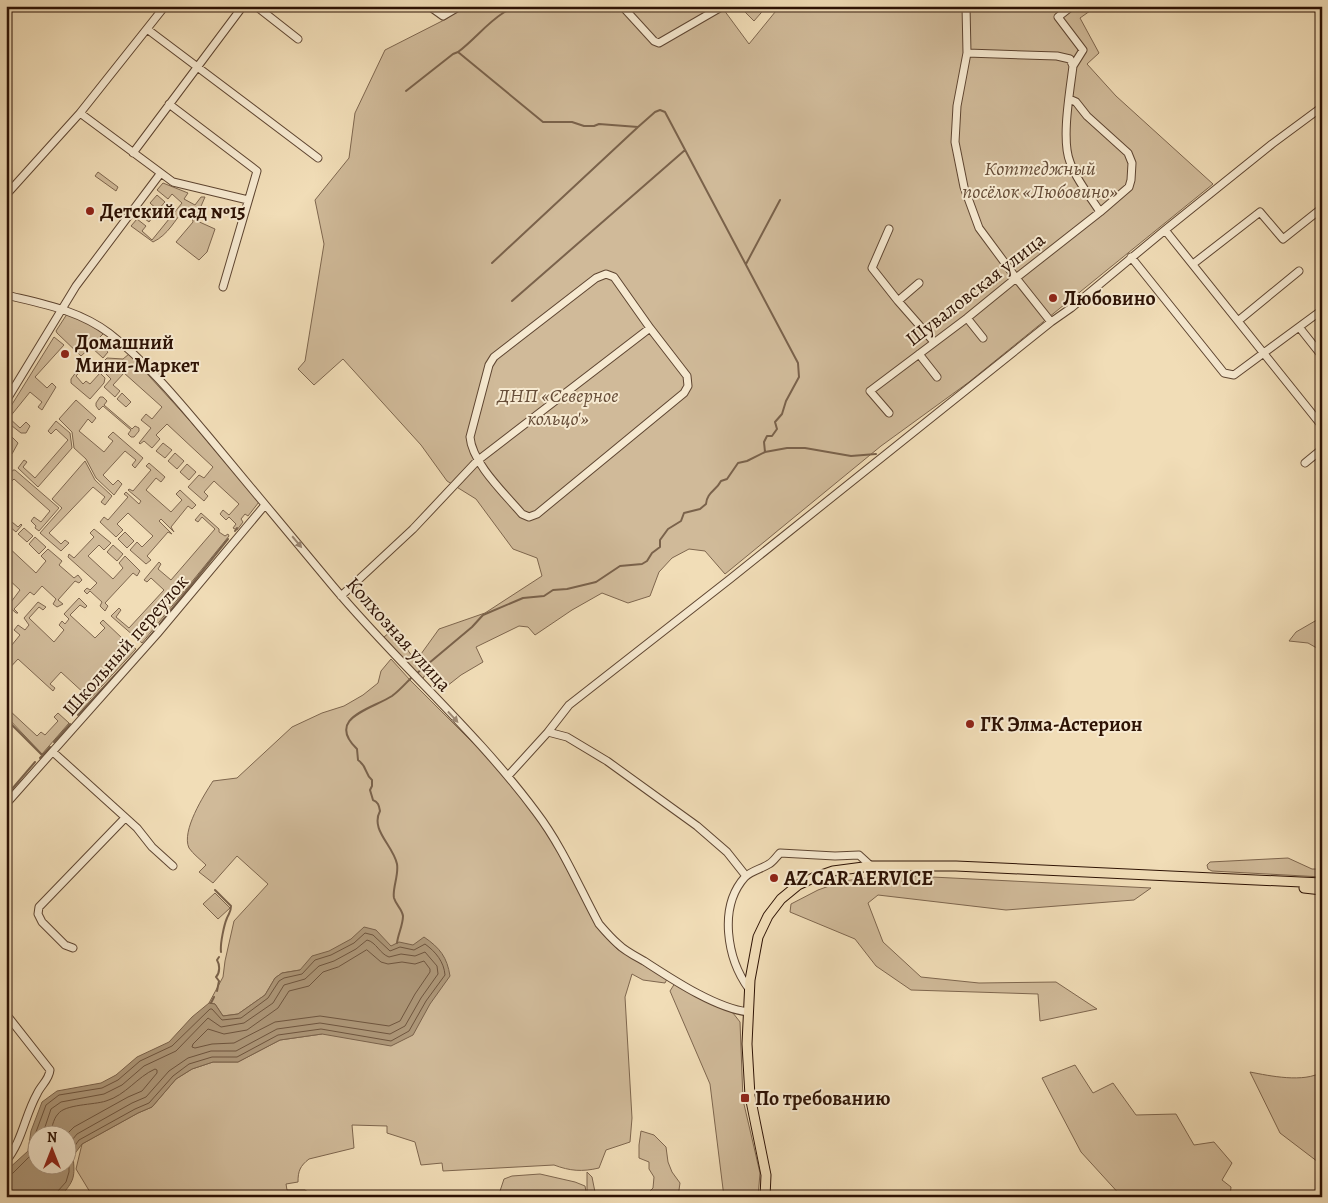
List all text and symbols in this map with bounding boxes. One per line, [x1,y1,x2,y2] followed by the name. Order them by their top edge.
[962,155,1118,205] park label: Коттеджный посёлок «Любовино»
[100,198,246,225] place label: Детский сад №15
[84,205,96,217] marker: Детский сад №15
[900,226,1051,353] street label: Шуваловская улица
[1063,285,1156,312] place label: Любовино
[1047,292,1059,304] marker: Любовино
[75,329,199,379] place label: Домашний Мини-Маркет
[59,348,71,360] marker: Домашний Мини-Маркет
[496,382,618,432] park label: ДНП «Северное кольцо'»
[291,536,302,549] one-way arrow
[56,568,195,722] street label: Школьный переулок
[340,571,458,698] street label: Колхозная улица
[447,711,459,723] one-way arrow
[980,711,1143,738] place label: ГК Элма-Астерион
[964,718,976,730] marker: ГК Элма-Астерион
[783,865,933,892] place label: AZ CAR AERVICE
[768,872,780,884] marker: AZ CAR AERVICE
[755,1085,890,1112] place label: По требованию
[739,1092,751,1104] marker: По требованию
[28,1126,78,1176] north arrow
[47,1128,57,1147] text: N

